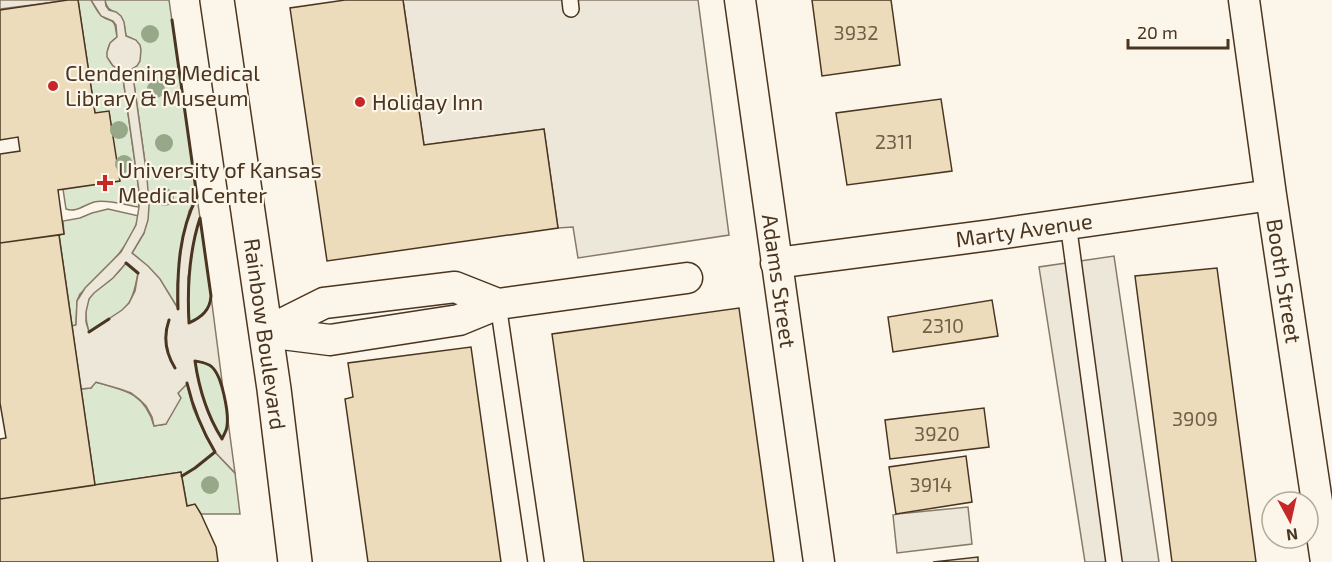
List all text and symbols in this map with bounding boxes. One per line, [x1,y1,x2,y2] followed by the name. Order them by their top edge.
[1128,12,1228,50] scale bar
[834,20,878,44] house number: 3932
[1137,21,1178,43] text: 20 m
[65,59,260,110] place label: Clendening Medical Library & Museum
[46,79,60,93] marker: Clendening Medical Library & Museum
[372,88,483,114] place label: Holiday Inn
[353,95,367,109] marker: Holiday Inn
[875,129,913,153] house number: 2311
[118,156,322,207] place label: University of Kansas Medical Center
[96,174,114,192] marker: University of Kansas Medical Center
[954,207,1094,251] street label: Marty Avenue
[758,212,802,349] street label: Adams Street
[1262,217,1308,345] street label: Booth Street
[240,236,292,431] street label: Rainbow Boulevard
[922,313,964,337] house number: 2310
[1172,406,1218,430] house number: 3909
[914,421,960,445] house number: 3920
[910,472,952,496] house number: 3914
[1260,490,1320,550] north arrow
[1285,525,1299,546] text: N

